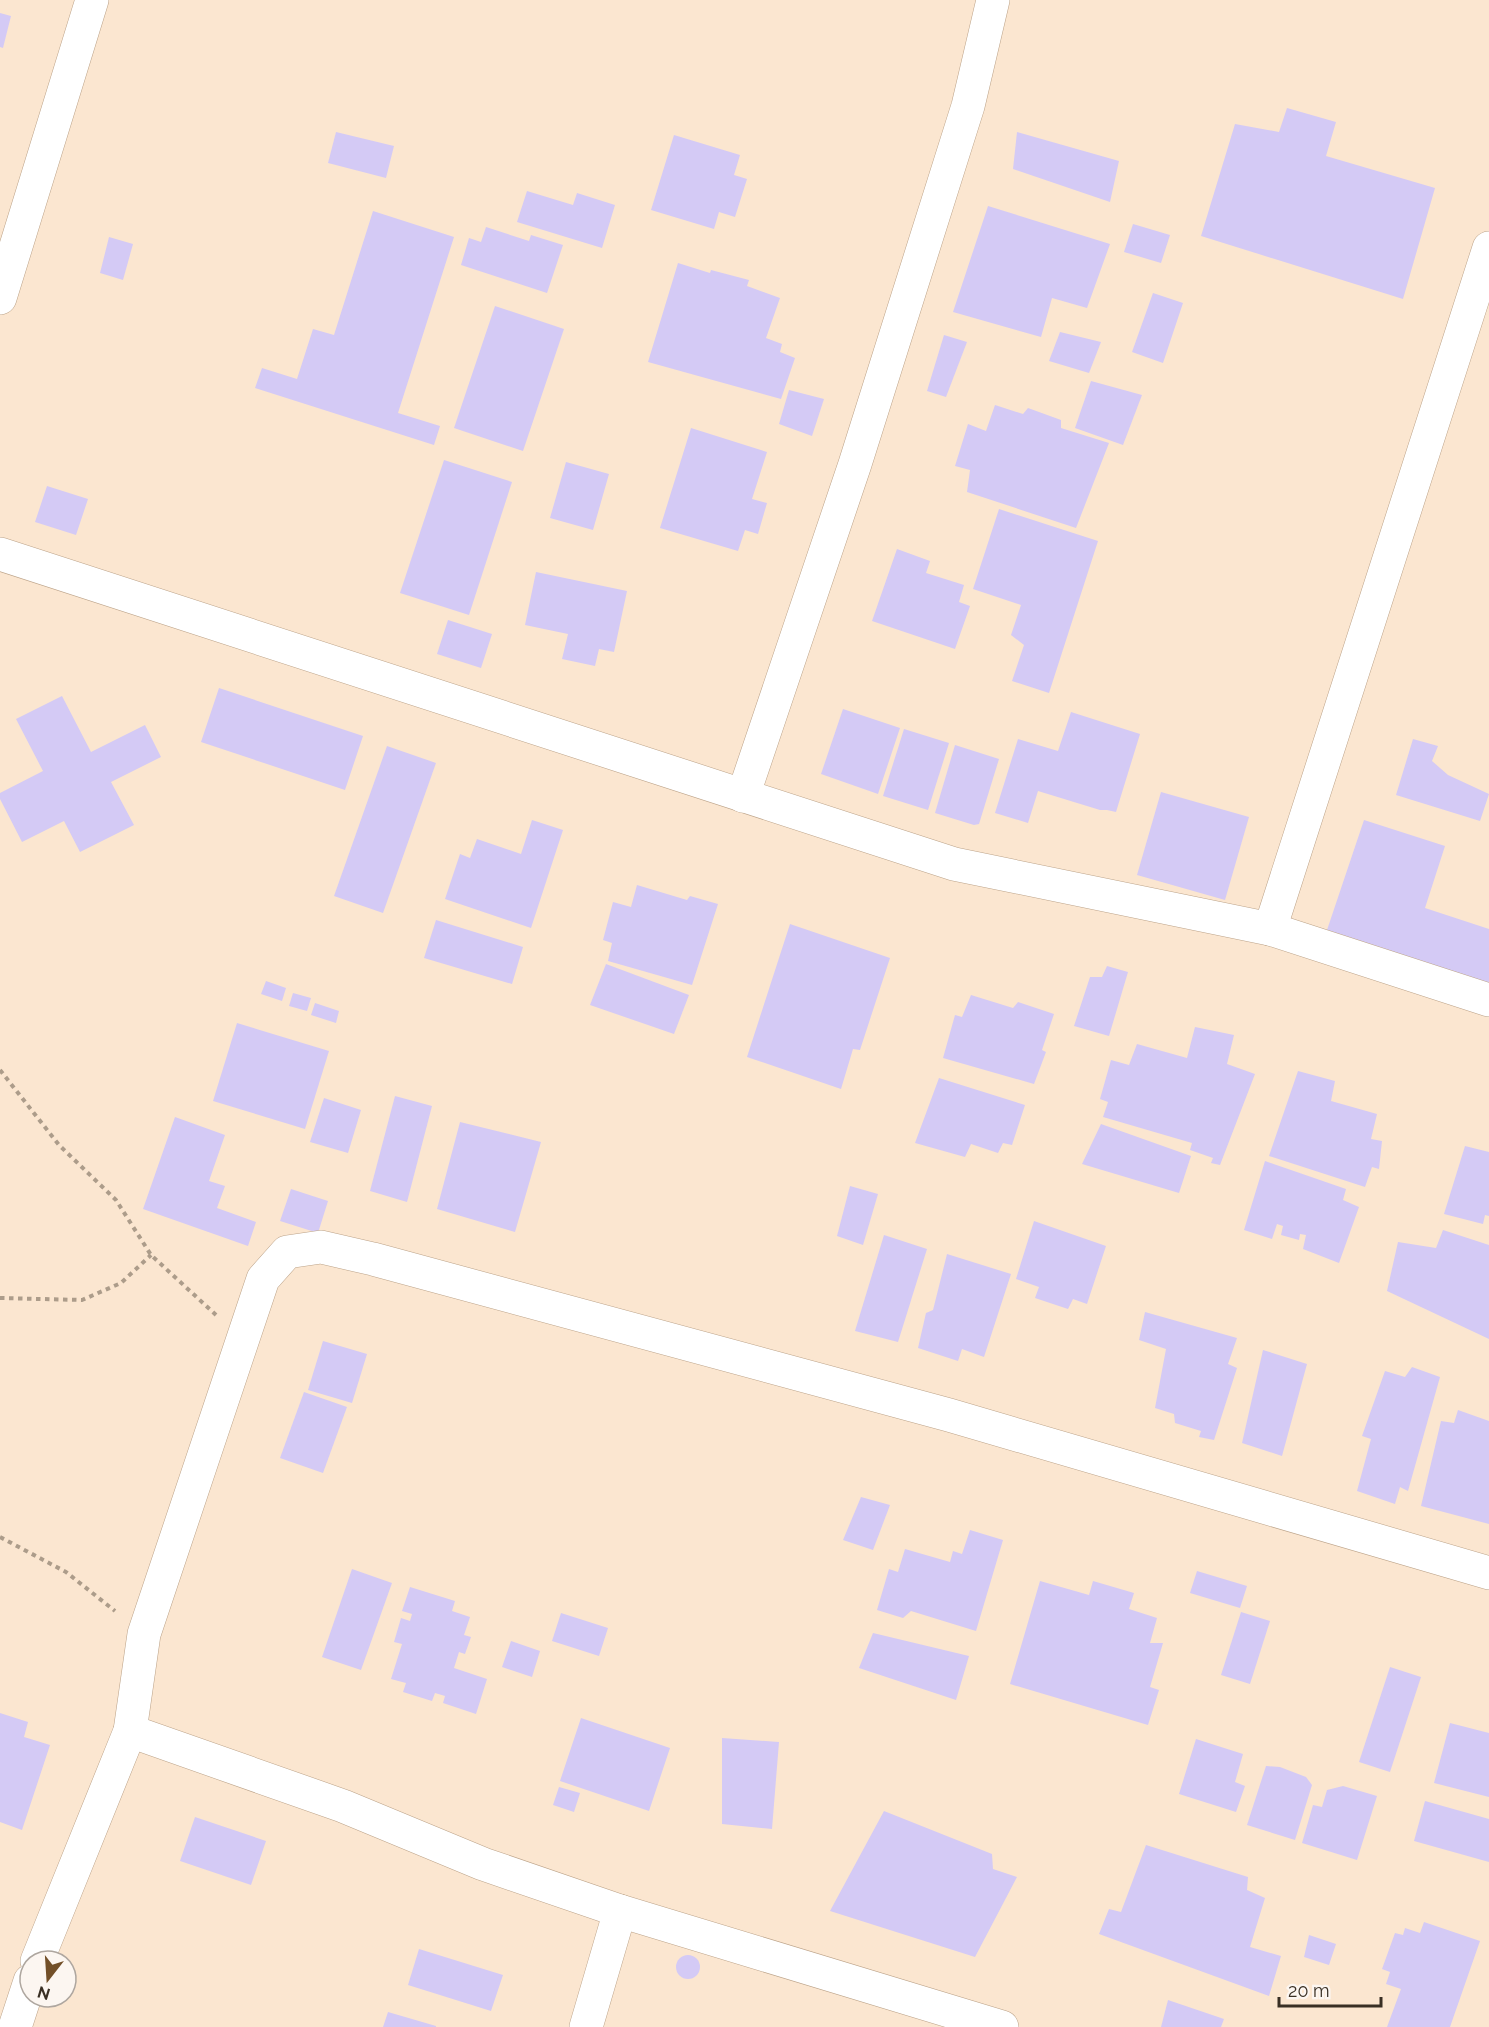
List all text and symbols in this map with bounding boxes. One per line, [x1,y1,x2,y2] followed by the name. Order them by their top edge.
[18,1949,78,2009] north arrow
[1279,1970,1381,2008] scale bar
[1288,1980,1330,2001] text: 20 m
[35,1982,52,2004] text: N

